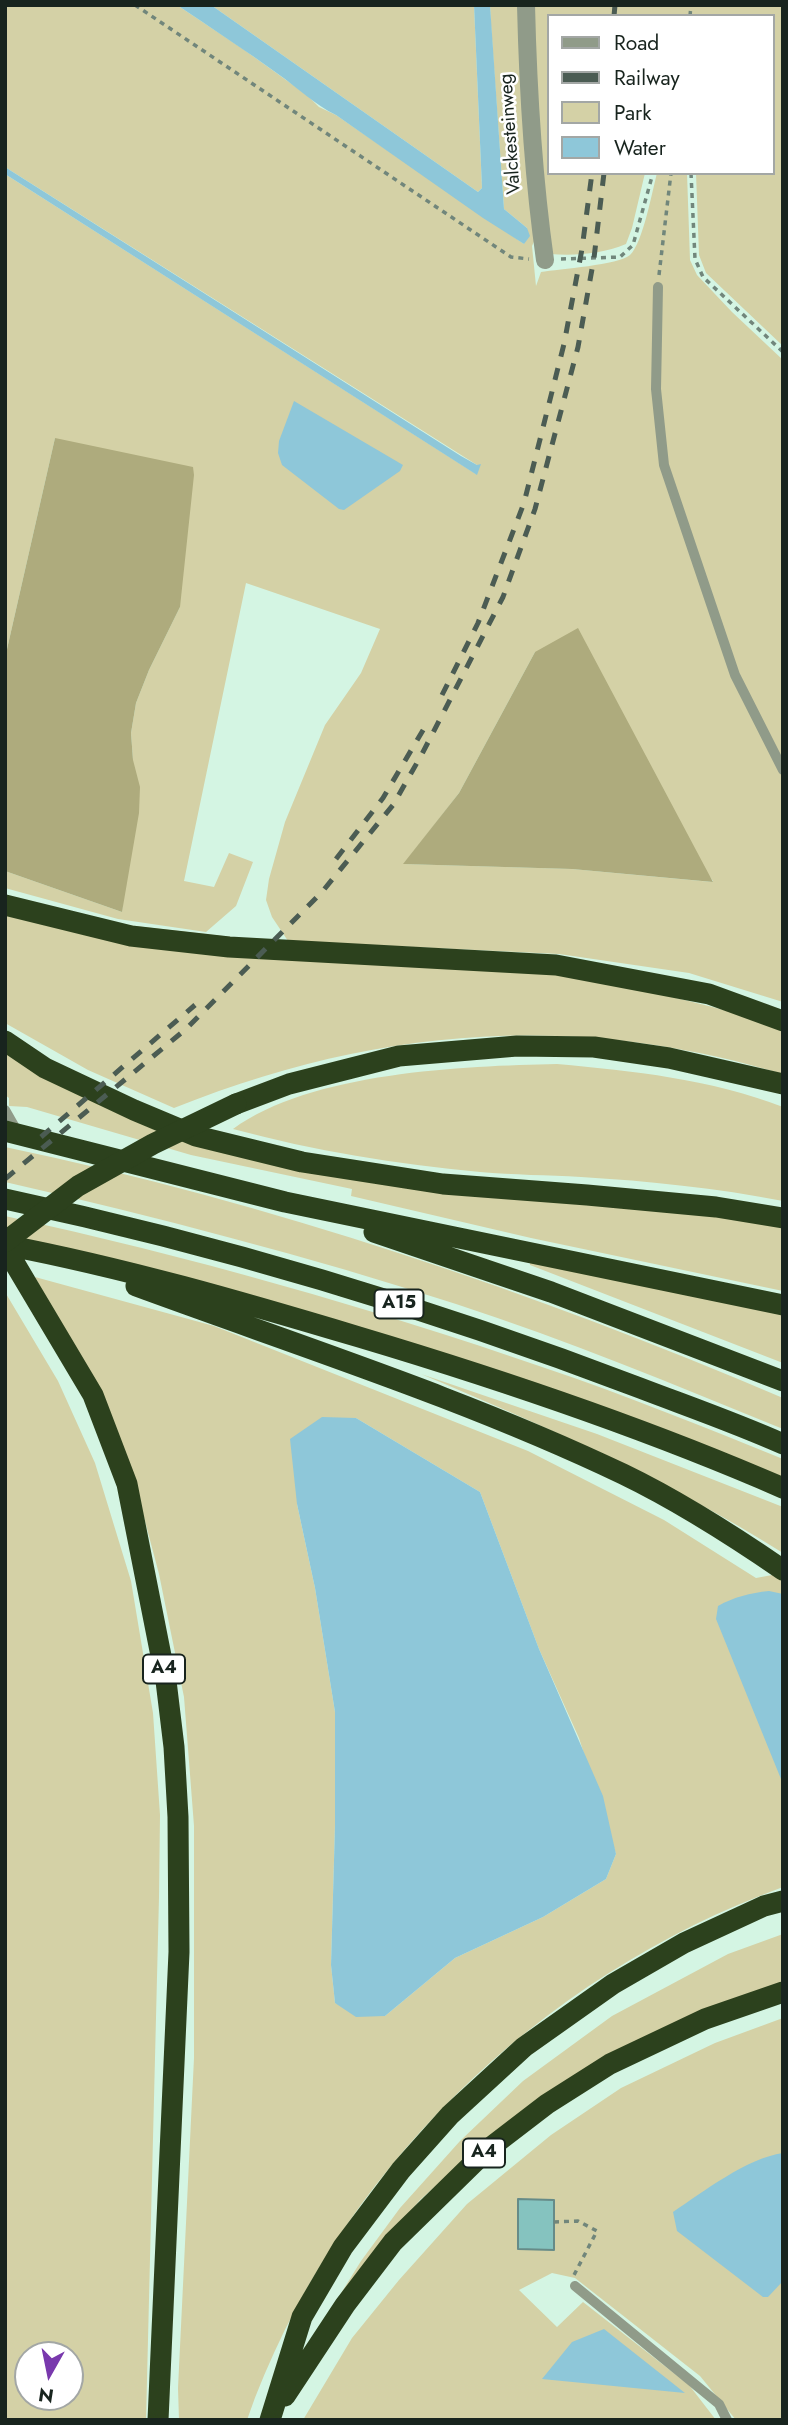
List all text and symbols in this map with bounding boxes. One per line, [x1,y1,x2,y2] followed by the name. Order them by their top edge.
[546,14,774,175] legend
[614,28,659,58] text: Road
[614,63,680,93] text: Railway
[495,73,527,195] street label: Valckesteinweg
[614,98,651,128] text: Park
[614,133,666,163] text: Water
[374,1289,424,1318] road number: A15
[143,1654,185,1684] road number: A4
[463,2138,505,2168] road number: A4
[14,2341,84,2411] north arrow
[36,2381,56,2410] text: N

